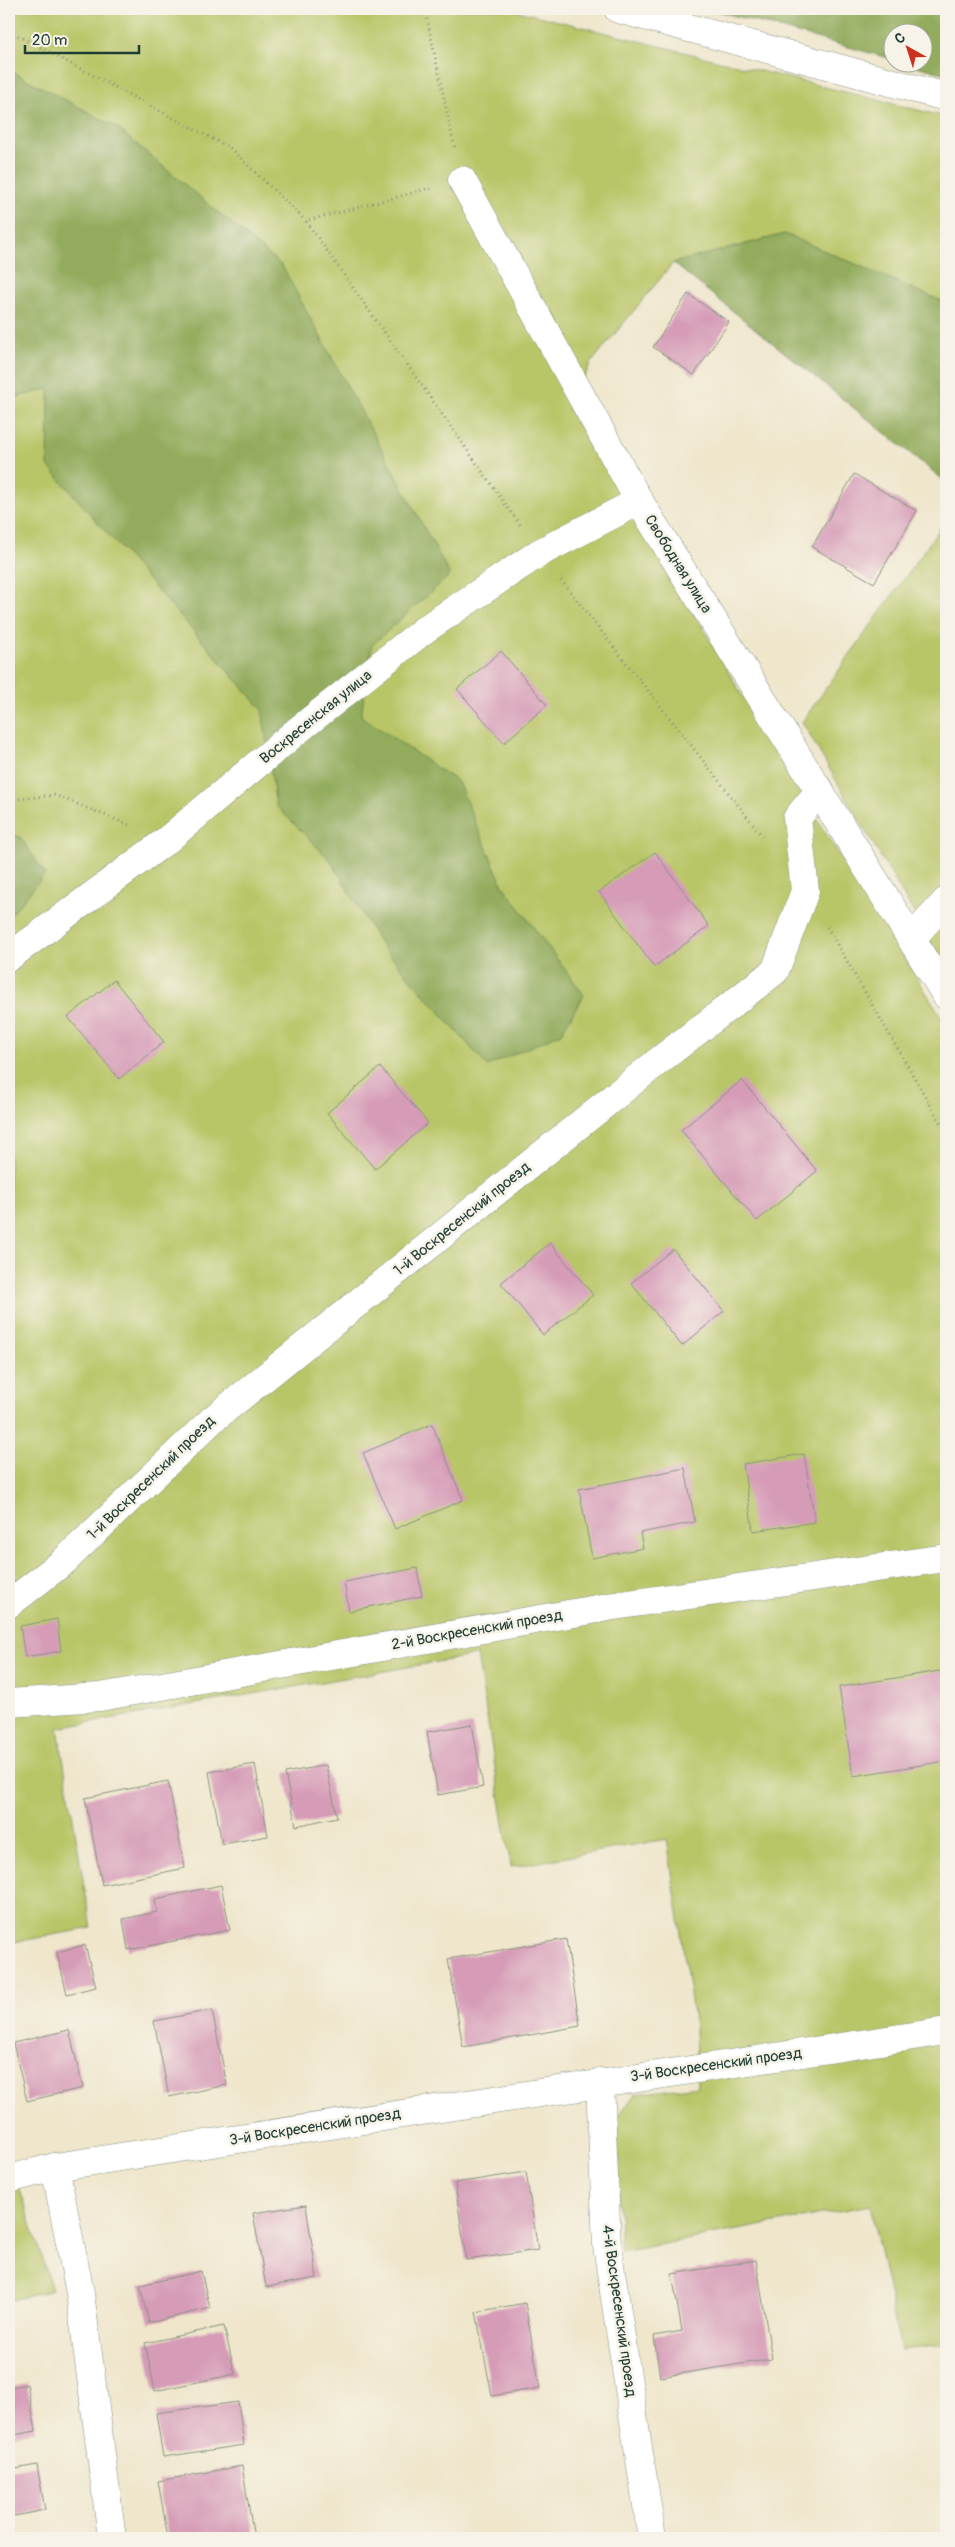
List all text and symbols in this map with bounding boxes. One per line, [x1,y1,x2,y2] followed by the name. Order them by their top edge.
[25,22,139,54] scale bar
[882,22,932,72] north arrow
[891,29,909,48] text: С
[32,31,67,50] text: 20 m
[640,511,716,617] street label: Свободная улица
[256,666,376,768] street label: Воскресенская улица
[390,1158,534,1280] street label: 1-й Воскресенский проезд
[83,1412,219,1544] street label: 1-й Воскресенский проезд
[390,1606,564,1654] street label: 2-й Воскресенский проезд
[629,2044,803,2086] street label: 3-й Воскресенский проезд
[228,2104,402,2150] street label: 3-й Воскресенский проезд
[598,2224,640,2398] street label: 4-й Воскресенский проезд

